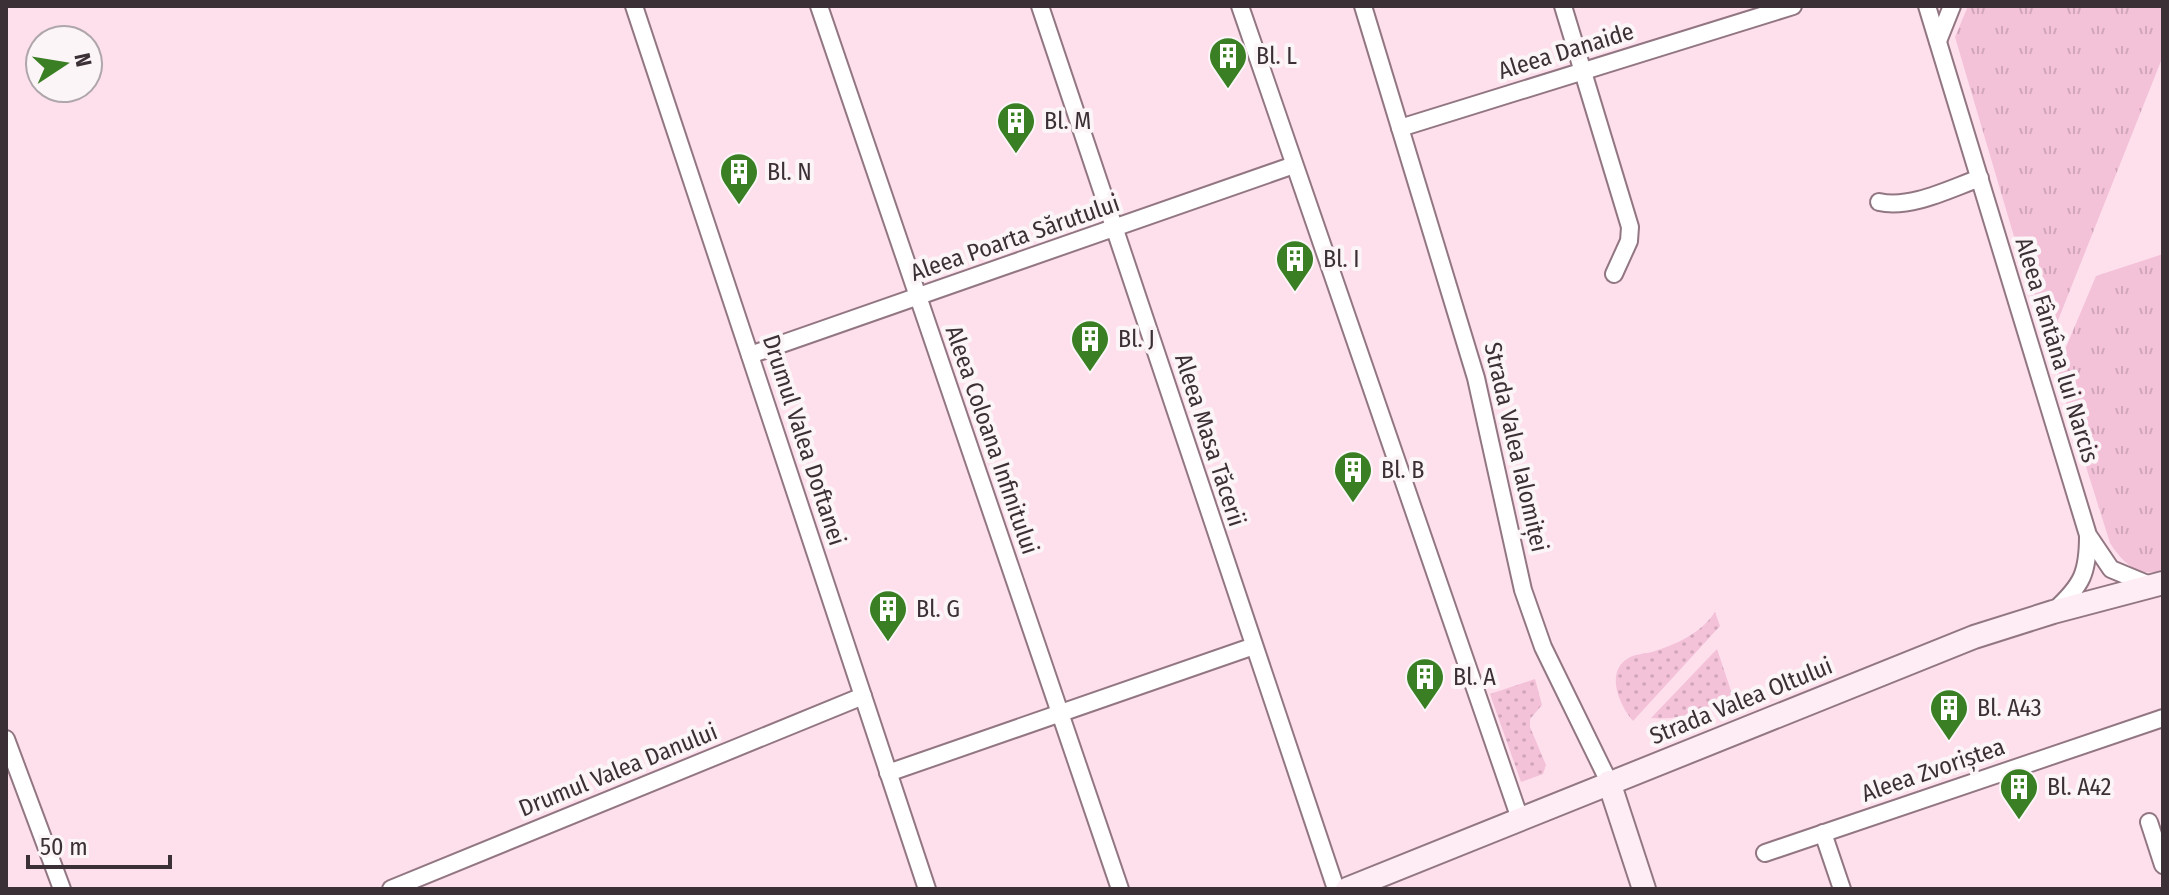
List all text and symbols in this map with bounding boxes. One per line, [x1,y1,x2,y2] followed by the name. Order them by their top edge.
[1495,17,1637,85] street label: Aleea Danaide
[24,24,104,104] north arrow
[1207,35,1249,90] building icon: Bl. L
[1256,42,1297,70] place label: Bl. L
[68,51,98,69] text: N
[995,100,1037,155] building icon: Bl. M
[1044,107,1091,135] place label: Bl. M
[718,151,760,206] building icon: Bl. N
[767,158,812,186] place label: Bl. N
[907,189,1123,287] street label: Aleea Poarta Sărutului
[2009,234,2105,466] street label: Aleea Fântâna lui Narcis
[1274,238,1316,293] building icon: Bl. I
[1323,245,1360,273] place label: Bl. I
[1069,318,1111,373] building icon: Bl. J
[940,322,1044,558] street label: Aleea Coloana Infinitului
[1118,325,1155,353] place label: Bl. J
[757,331,851,549] street label: Drumul Valea Doftanei
[1477,340,1554,555] street label: Strada Valea Ialomiței
[1169,350,1251,530] street label: Aleea Masa Tăcerii
[1332,449,1374,504] building icon: Bl. B
[1381,456,1424,484] place label: Bl. B
[867,588,909,643] building icon: Bl. G
[916,595,960,623] place label: Bl. G
[1646,652,1836,750] street label: Strada Valea Oltului
[1404,656,1446,711] building icon: Bl. A
[1453,663,1496,691] place label: Bl. A
[1928,687,1970,742] building icon: Bl. A43
[1977,694,2042,722] place label: Bl. A43
[515,717,721,823] street label: Drumul Valea Danului
[1858,732,2009,809] street label: Aleea Zvoriștea
[1998,766,2040,821] building icon: Bl. A42
[2047,773,2111,801] place label: Bl. A42
[28,819,170,869] scale bar
[40,833,88,861] text: 50 m

